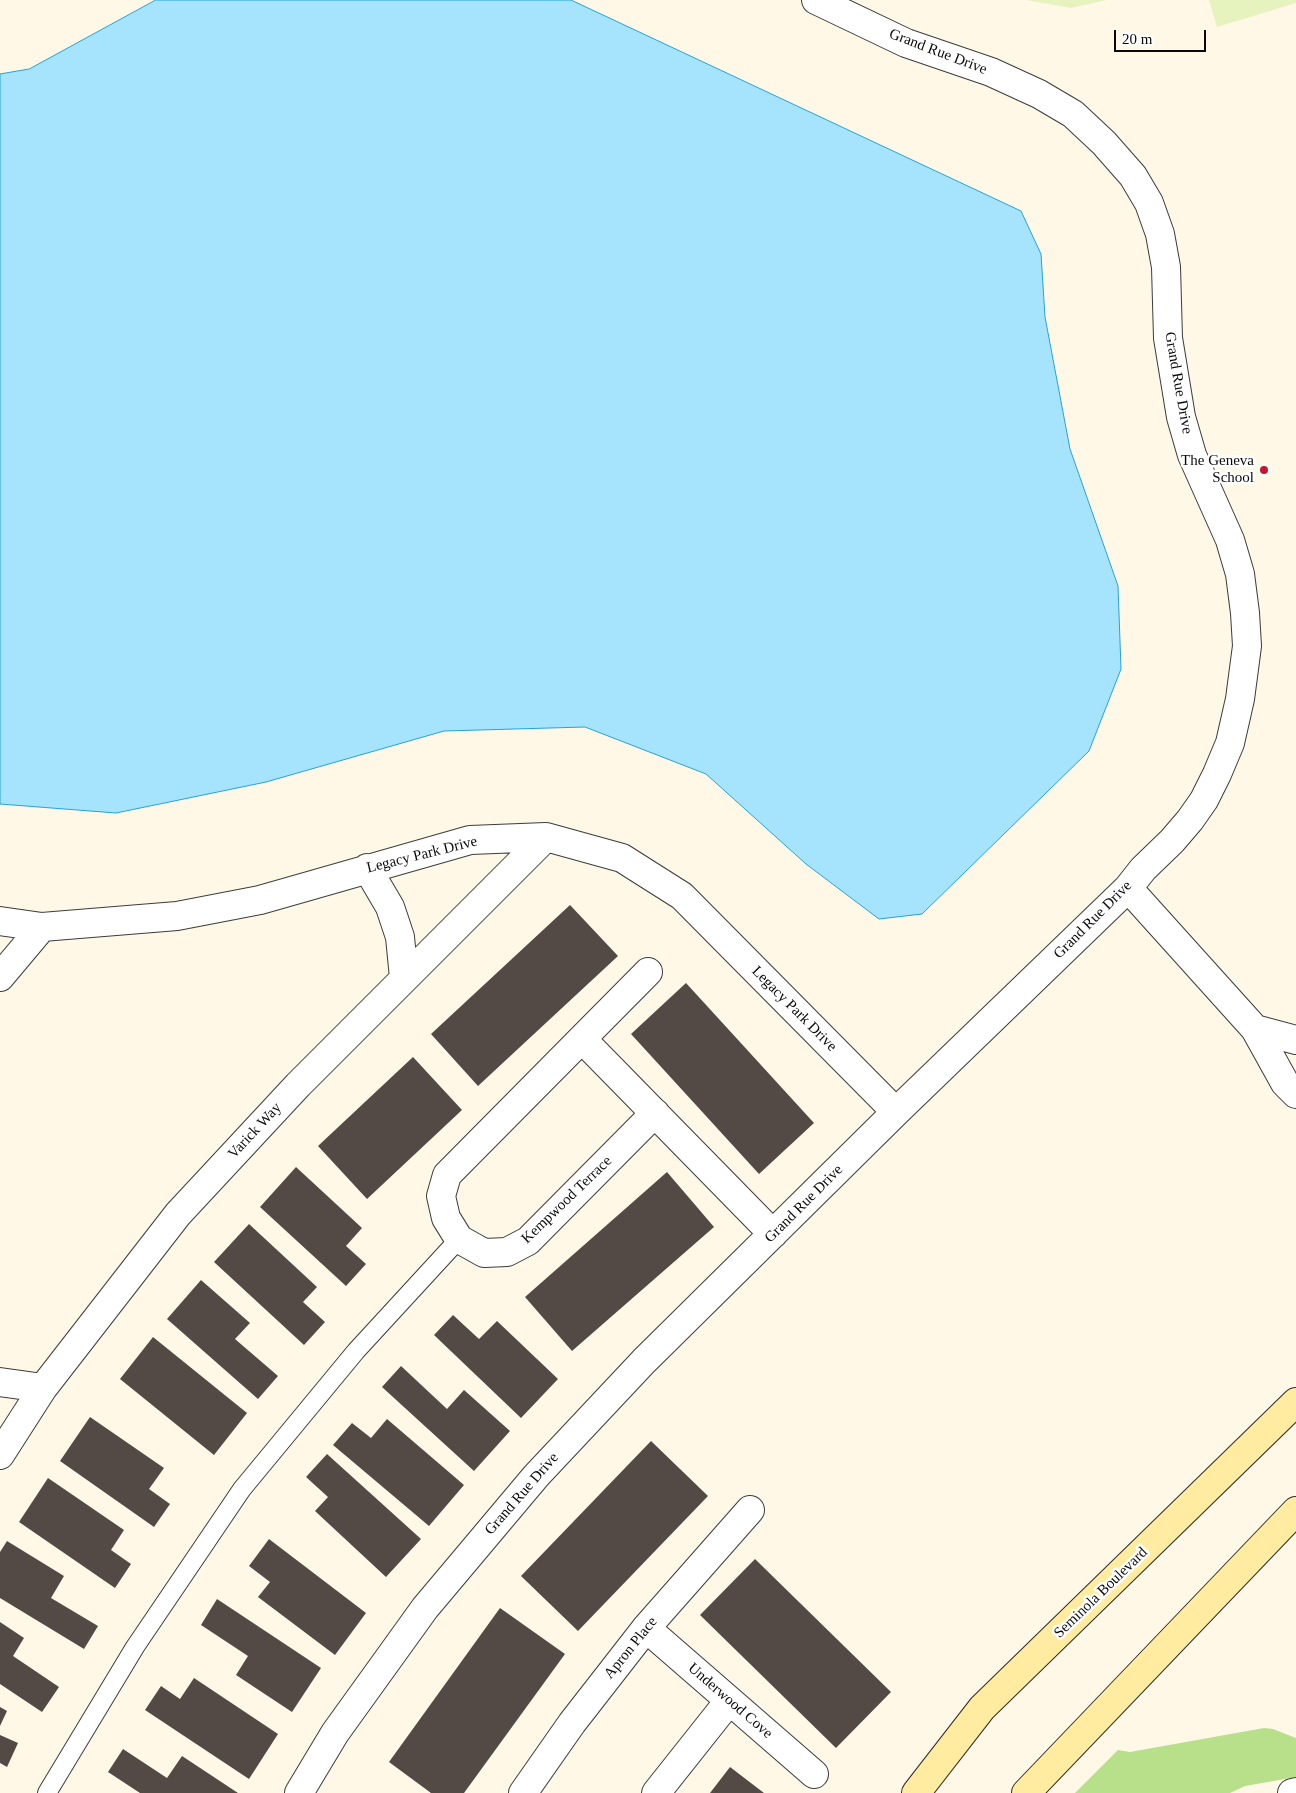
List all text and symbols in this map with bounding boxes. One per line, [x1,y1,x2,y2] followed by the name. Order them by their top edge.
[1116,20,1208,52] scale bar
[887,25,989,79] street label: Grand Rue Drive
[1122,31,1152,47] text: 20 m
[1160,331,1196,435] street label: Grand Rue Drive
[1181,452,1254,487] place label: The Geneva School
[1258,464,1270,476] marker: The Geneva School
[365,833,479,877] street label: Legacy Park Drive
[1050,877,1136,963] street label: Grand Rue Drive
[748,963,840,1055] street label: Legacy Park Drive
[225,1099,285,1163] street label: Varick Way
[518,1152,616,1248] street label: Kempwood Terrace
[761,1161,847,1247] street label: Grand Rue Drive
[481,1449,563,1539] street label: Grand Rue Drive
[1051,1544,1151,1642] street label: Seminola Boulevard
[601,1613,661,1683] street label: Apron Place
[684,1659,776,1743] street label: Underwood Cove

